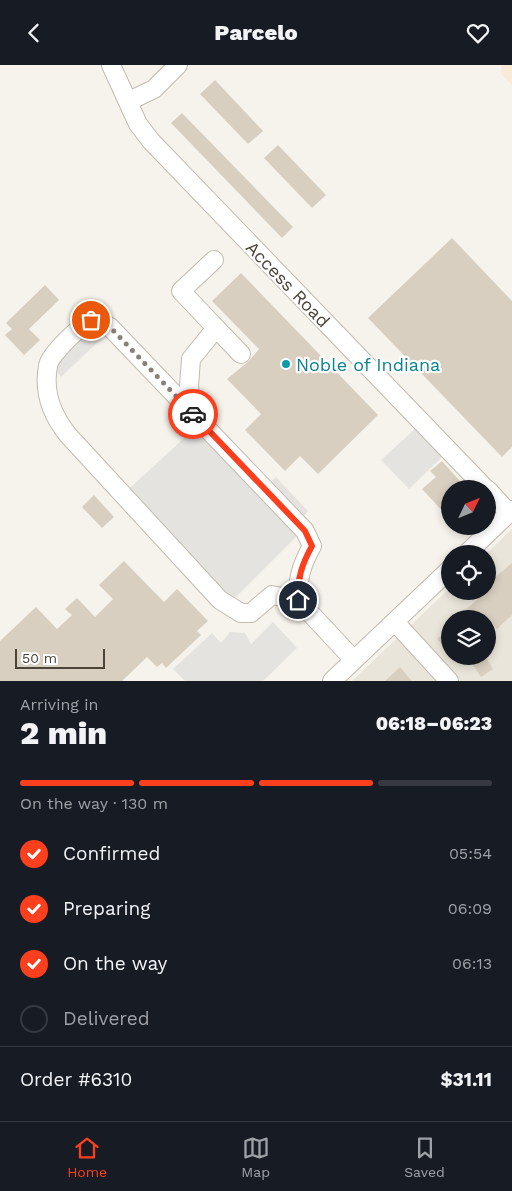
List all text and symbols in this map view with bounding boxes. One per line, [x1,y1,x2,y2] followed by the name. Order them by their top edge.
[20,19,48,47] icon: back
[464,19,492,47] icon: heart
[214,20,298,45] text: Parcelo
[242,237,334,331] street label: Access Road
[70,299,112,341] pin
[77,306,105,334] icon: bag
[296,354,440,375] place label: Noble of Indiana
[280,358,292,370] marker: Noble of Indiana
[168,389,218,439] courier
[179,400,207,428] icon: car
[441,480,496,535] north arrow
[441,480,496,665] map controls
[441,545,496,600] button: locate
[277,579,319,621] pin
[284,586,312,614] icon: home
[441,610,496,665] button: layers
[15,646,105,669] scale bar
[22,650,57,666] text: 50 m
[20,695,98,714] text: Arriving in
[376,712,492,735] text: 06:18–06:23
[20,714,107,752] text: 2 min
[20,794,168,813] text: On the way · 130 m
[20,840,48,868] icon: check
[63,842,160,865] text: Confirmed
[449,844,492,863] text: 05:54
[20,895,48,923] icon: check
[63,897,150,920] text: Preparing
[448,899,492,918] text: 06:09
[20,950,48,978] icon: check
[63,952,167,975] text: On the way
[452,954,492,973] text: 06:13
[63,1007,150,1030] text: Delivered
[20,1068,132,1091] text: Order #6310
[440,1068,492,1091] text: $31.11
[67,1134,107,1180] tab: Home
[241,1134,270,1180] tab: Map
[404,1134,445,1180] tab: Saved

